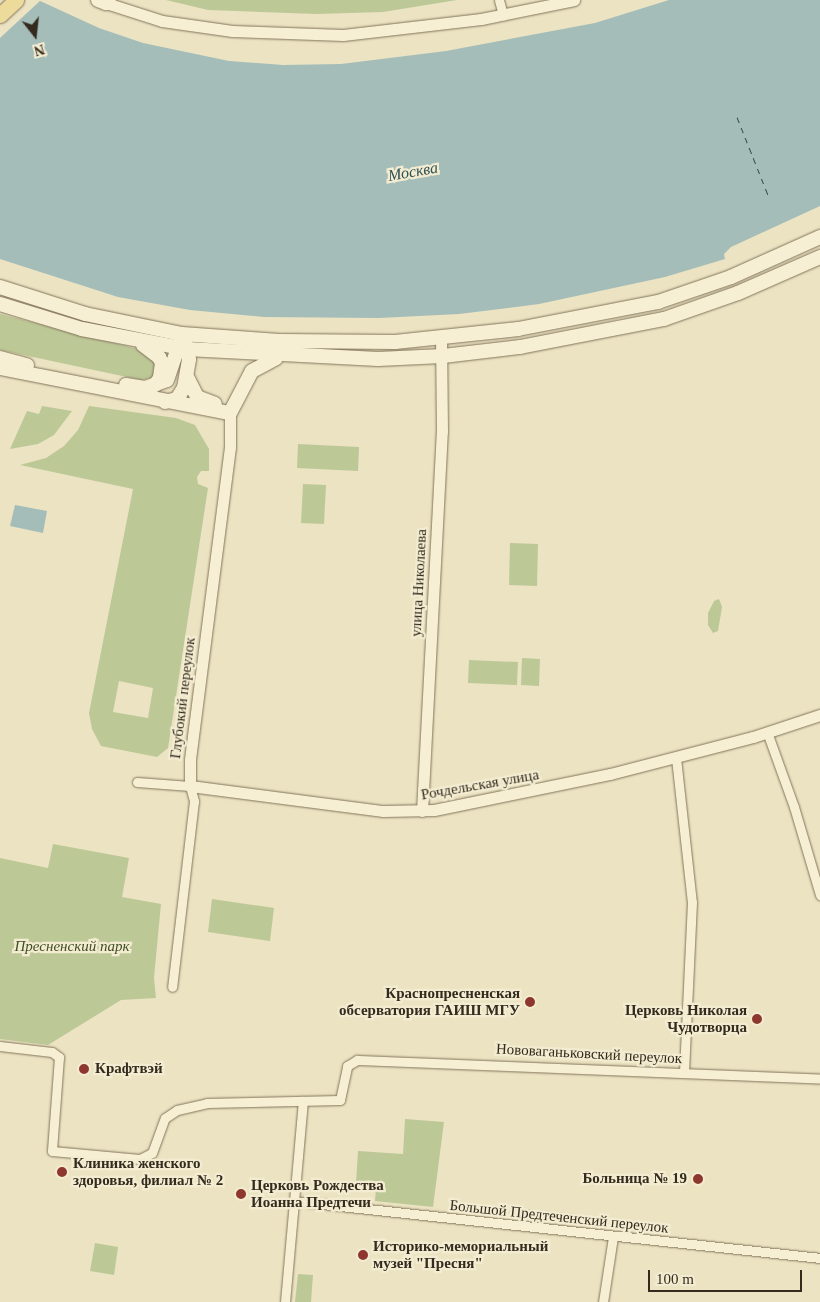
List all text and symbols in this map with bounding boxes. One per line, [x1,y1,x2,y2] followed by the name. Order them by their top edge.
[10,10,60,60] north arrow
[32,41,46,59] text: N
[386,158,440,186] water label: Москва
[407,529,431,637] street label: улица Николаева
[167,636,199,760] street label: Глубокий переулок
[420,766,540,804] street label: Рочдельская улица
[15,938,129,956] park label: Пресненский парк
[339,984,520,1019] place label: Краснопресненская обсерватория ГАИШ МГУ
[524,996,536,1008] marker: Краснопресненская обсерватория ГАИШ МГУ
[625,1001,747,1036] place label: Церковь Николая Чудотворца
[751,1013,763,1025] marker: Церковь Николая Чудотворца
[495,1040,683,1068] street label: Нововаганьковский переулок
[95,1060,163,1078] place label: Крафтвэй
[77,1062,91,1076] marker: Крафтвэй
[73,1154,223,1189] place label: Клиника женского здоровья, филиал № 2
[55,1165,69,1179] marker: Клиника женского здоровья, филиал № 2
[582,1170,687,1188] place label: Больница № 19
[691,1172,705,1186] marker: Больница № 19
[251,1176,384,1211] place label: Церковь Рождества Иоанна Предтечи
[235,1188,247,1200] marker: Церковь Рождества Иоанна Предтечи
[449,1197,669,1237] street label: Большой Предтеченский переулок
[373,1237,548,1272] place label: Историко-мемориальный музей "Пресня"
[357,1249,369,1261] marker: Историко-мемориальный музей "Пресня"
[650,1260,804,1292] scale bar
[656,1271,694,1287] text: 100 m

